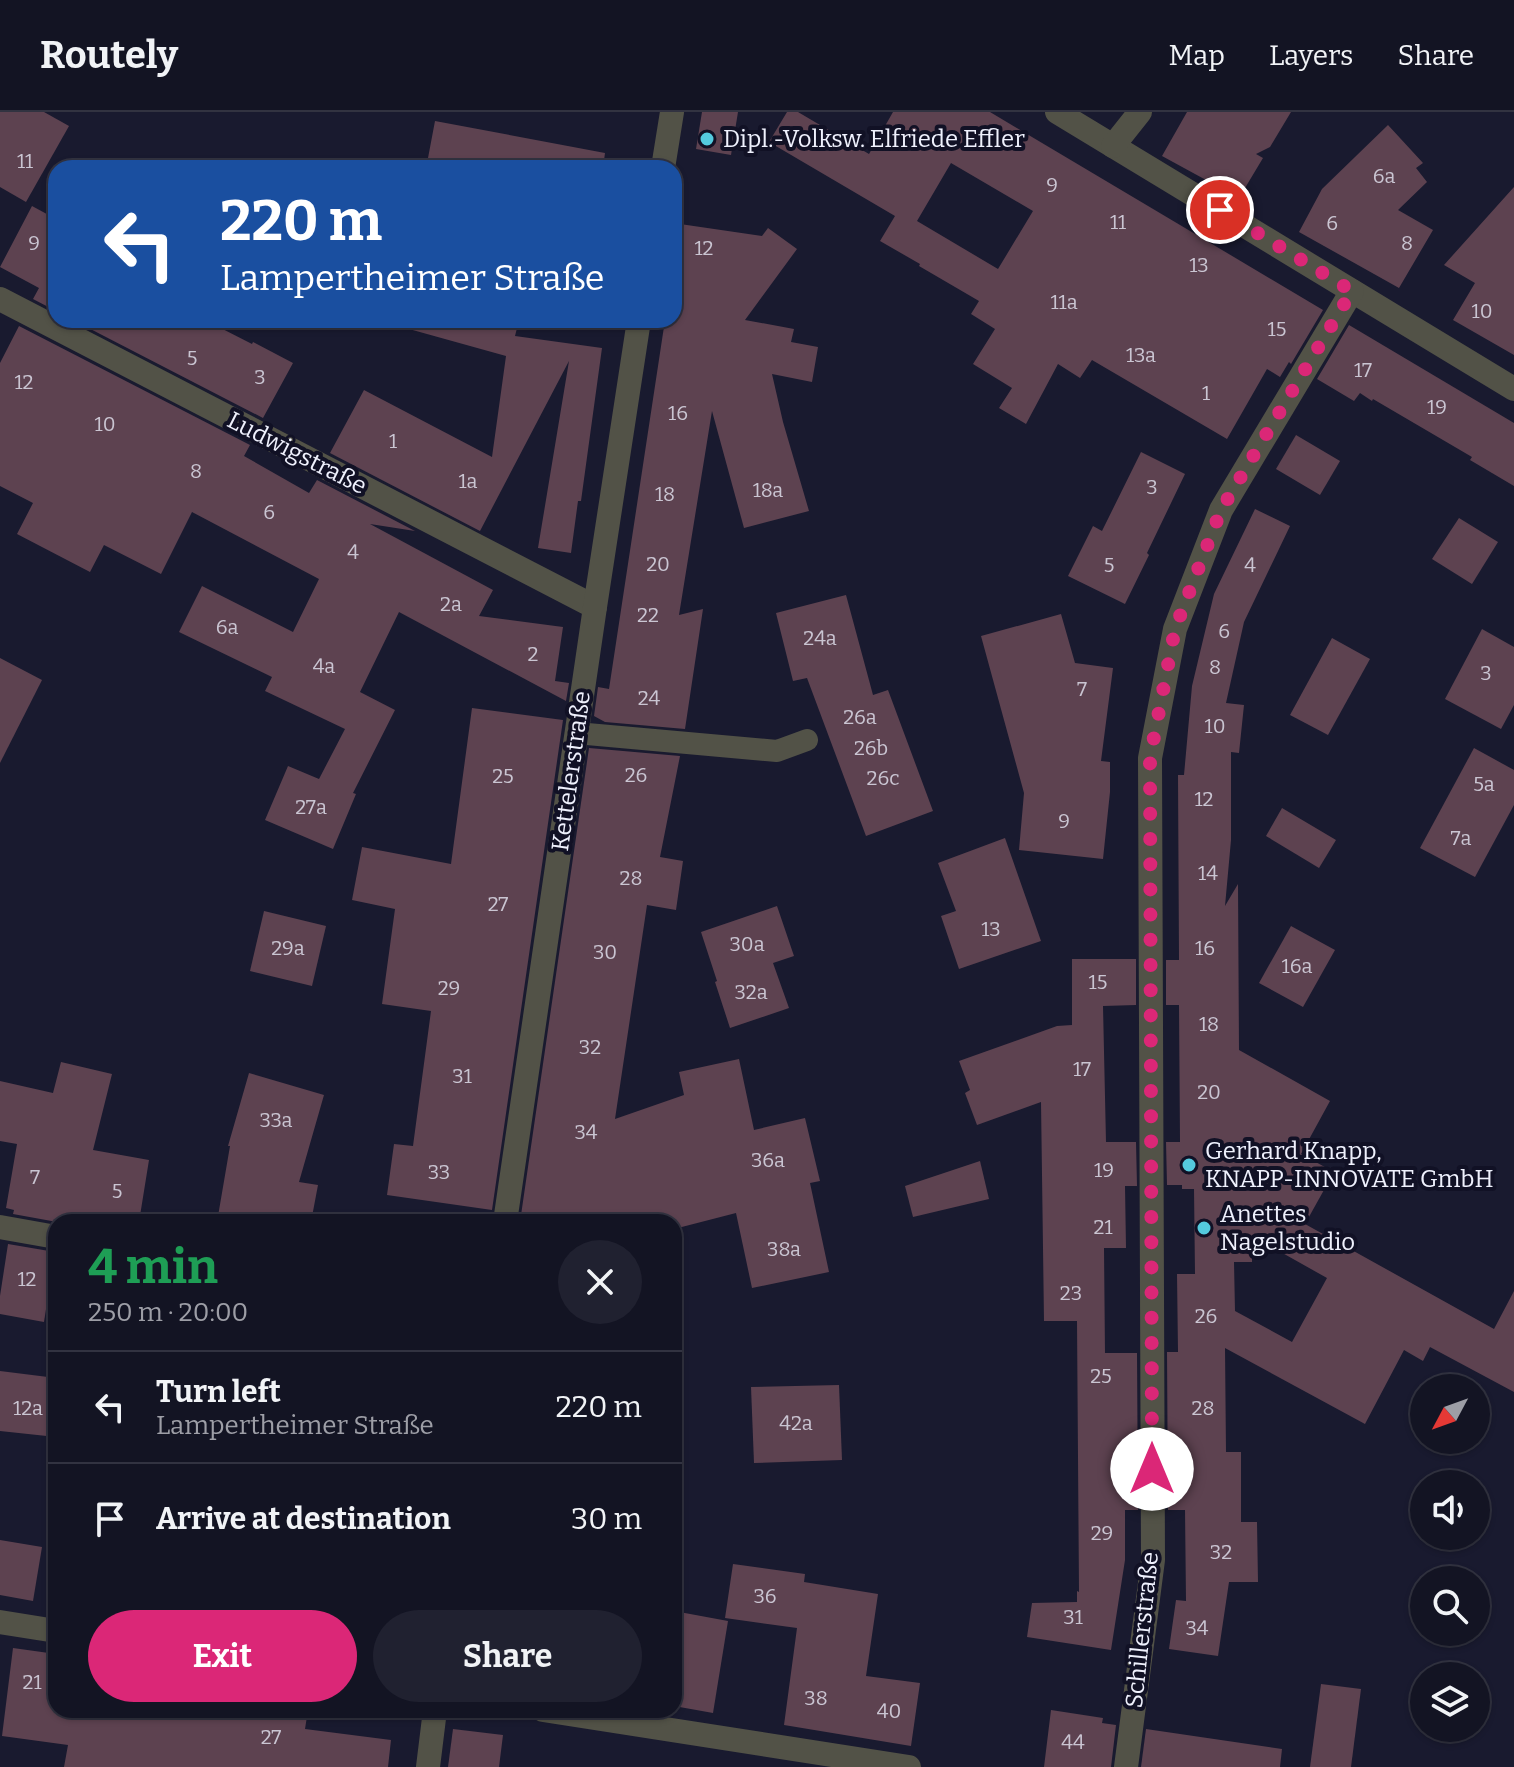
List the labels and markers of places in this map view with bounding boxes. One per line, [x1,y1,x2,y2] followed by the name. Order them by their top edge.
[723,125,1025,153] place label: Dipl.-Volksw. Elfriede Effler
[698,130,716,148] marker: Dipl.-Volksw. Elfriede Effler
[1186,176,1254,244] pin
[1205,1137,1494,1193] place label: Gerhard Knapp, KNAPP-INNOVATE GmbH
[1180,1156,1198,1174] marker: Gerhard Knapp, KNAPP-INNOVATE GmbH
[1220,1200,1355,1256] place label: Anettes Nagelstudio
[1195,1219,1213,1237] marker: Anettes Nagelstudio

